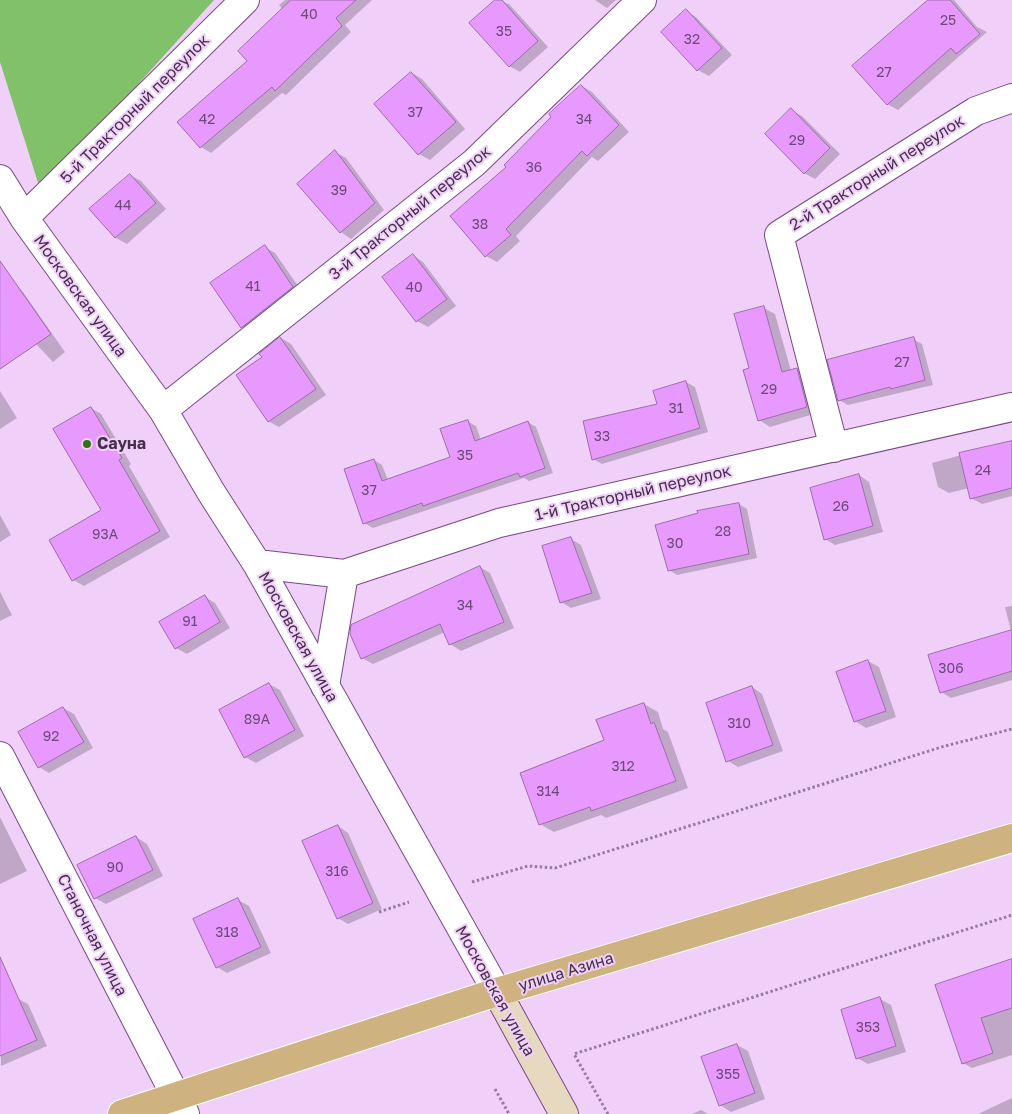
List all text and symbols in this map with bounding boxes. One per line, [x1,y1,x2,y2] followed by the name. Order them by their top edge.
[300,7,318,23] house number: 40
[940,13,956,29] house number: 25
[496,24,512,40] house number: 35
[57,31,213,187] street label: 5-й Тракторный переулок
[684,32,700,48] house number: 32
[876,65,892,81] house number: 27
[407,105,423,121] house number: 37
[786,111,968,235] street label: 2-й Тракторный переулок
[199,112,215,128] house number: 42
[576,112,592,128] house number: 34
[789,133,805,149] house number: 29
[325,142,495,284] street label: 3-й Тракторный переулок
[526,160,542,176] house number: 36
[331,183,347,199] house number: 39
[114,198,132,214] house number: 44
[472,217,488,233] house number: 38
[29,231,131,361] street label: Московская улица
[245,279,261,295] house number: 41
[405,280,423,296] house number: 40
[894,355,910,371] house number: 27
[761,382,777,398] house number: 29
[669,401,683,417] house number: 31
[594,429,610,445] house number: 33
[97,434,146,454] place label: Сауна
[81,438,93,450] marker: Сауна
[457,448,473,464] house number: 35
[533,461,733,525] street label: 1-й Тракторный переулок
[975,463,991,479] house number: 24
[361,483,377,499] house number: 37
[833,499,849,515] house number: 26
[715,524,731,540] house number: 28
[92,527,118,543] house number: 93А
[667,536,683,552] house number: 30
[254,568,342,706] street label: Московская улица
[457,598,473,614] house number: 34
[182,614,198,630] house number: 91
[938,661,964,677] house number: 306
[244,712,270,728] house number: 89А
[727,716,751,732] house number: 310
[43,729,59,745] house number: 92
[611,759,635,775] house number: 312
[536,784,560,800] house number: 314
[106,860,124,876] house number: 90
[325,864,349,880] house number: 316
[53,871,131,999] street label: Станочная улица
[451,922,539,1060] street label: Московская улица
[215,925,239,941] house number: 318
[516,948,616,996] street label: улица Азина
[856,1020,880,1036] house number: 353
[716,1067,740,1083] house number: 355

